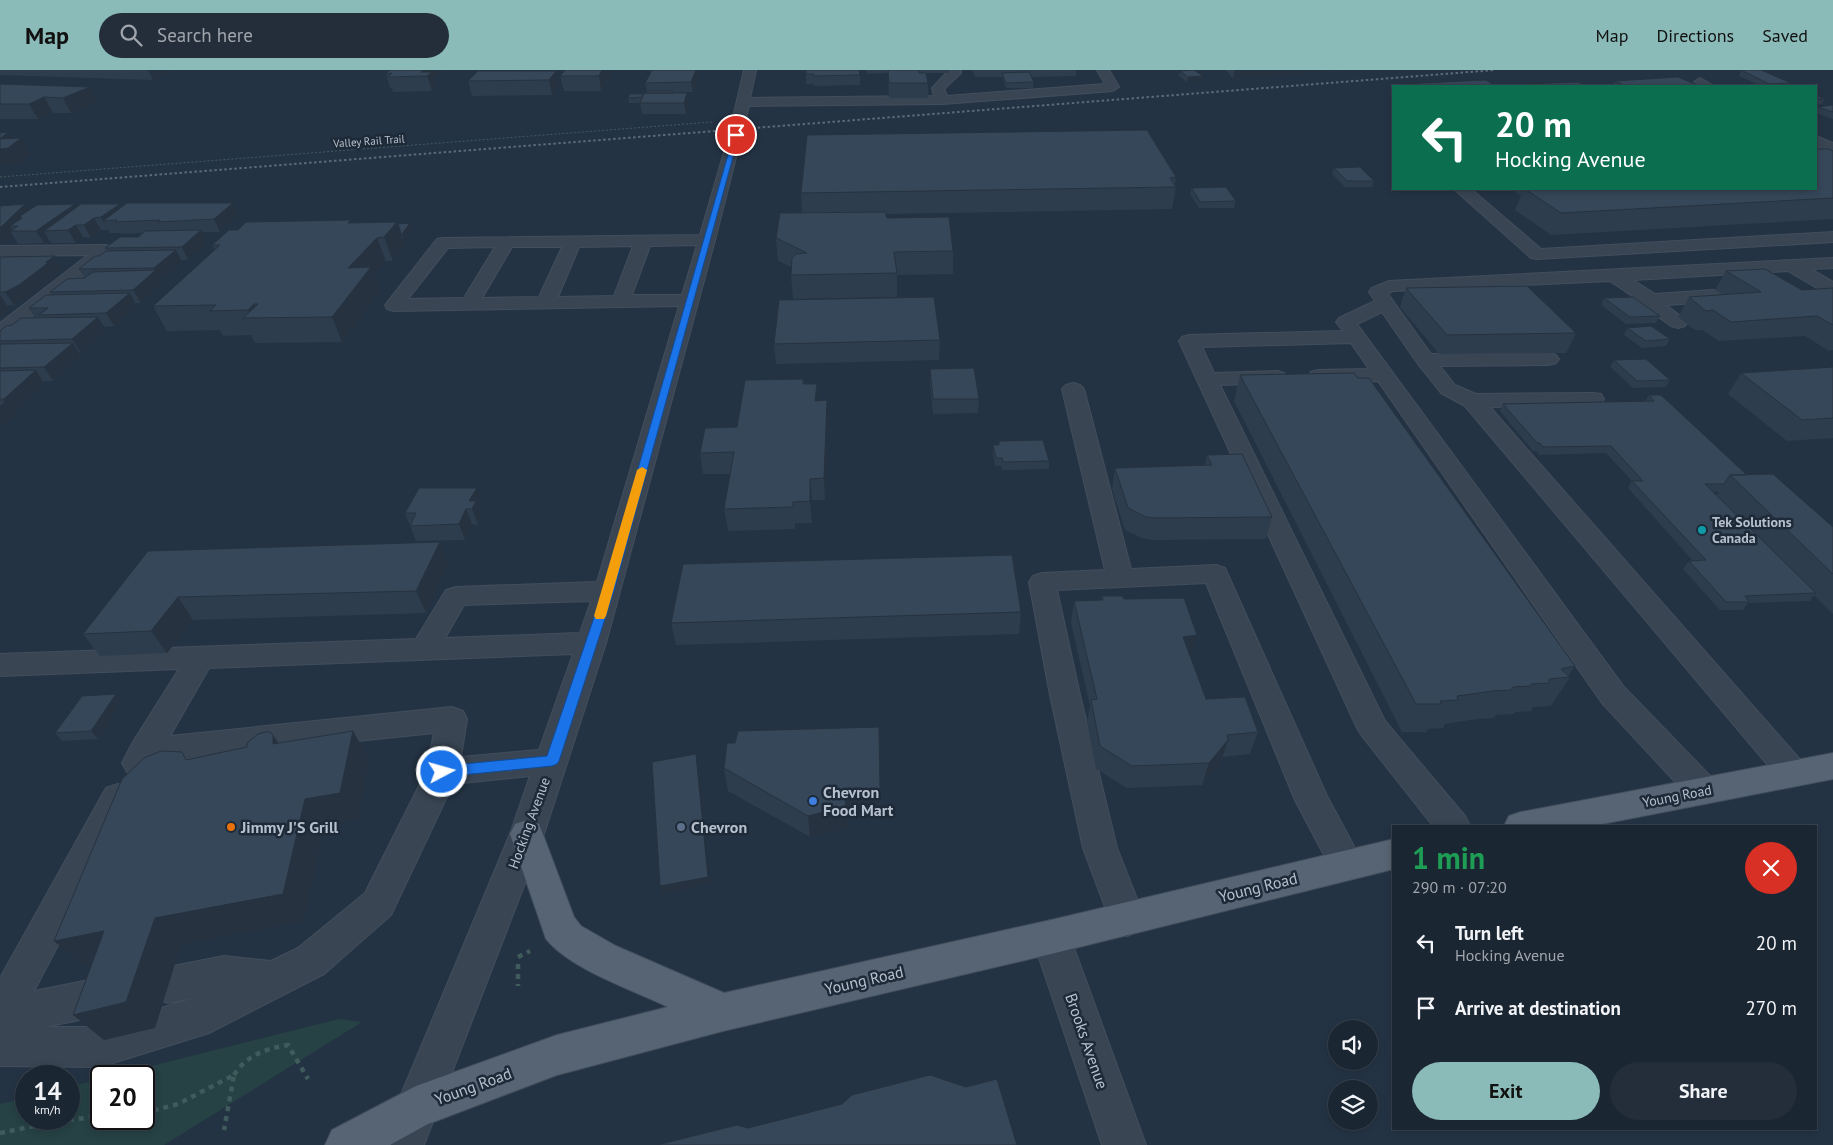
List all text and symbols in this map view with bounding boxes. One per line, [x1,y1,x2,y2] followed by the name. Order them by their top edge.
[99,13,449,58] search box
[25,20,69,51] text: Map
[117,21,145,49] icon: search
[157,23,253,47] text: Search here
[1596,24,1628,47] text: Map
[1656,24,1734,47] text: Directions
[1762,24,1808,47] text: Saved
[1495,101,1572,147] text: 20 m
[1412,105,1477,170] icon: left
[715,114,757,156] pin
[722,121,750,149] icon: arrive
[332,131,406,151] street label: Valley Rail Trail
[1495,145,1646,173] text: Hocking Avenue
[1712,513,1792,547] place label: Tek Solutions Canada
[1696,524,1708,536] marker: Tek Solutions Canada
[415,745,467,797] position arrow
[504,775,554,871] street label: Hocking Avenue
[1641,780,1713,812] street label: Young Road
[823,782,894,820] place label: Chevron Food Mart
[807,795,819,807] marker: Chevron Food Mart
[240,817,339,837] place label: Jimmy J'S Grill
[691,817,747,837] place label: Chevron
[225,821,237,833] marker: Jimmy J'S Grill
[675,821,687,833] marker: Chevron
[1412,838,1485,877] text: 1 min
[1745,842,1797,894] button: close
[1217,868,1299,906] street label: Young Road
[1412,877,1507,897] text: 290 m · 07:20
[1455,921,1524,945] text: Turn left
[1412,929,1440,957] icon: left
[1756,931,1797,955] text: 20 m
[1455,945,1565,965] text: Hocking Avenue
[823,961,905,999] street label: Young Road
[1061,990,1113,1092] street label: Brooks Avenue
[1412,994,1440,1022] icon: arrive
[1455,996,1621,1020] text: Arrive at destination
[1745,996,1797,1020] text: 270 m
[1328,1020,1378,1130] map controls
[1328,1020,1378,1070] button: sound
[1412,1062,1600,1120] button: Exit
[1610,1062,1797,1120] button: Share
[432,1063,514,1109] street label: Young Road
[90,1065,155,1130] speed limit sign: 20
[33,1075,62,1107] text: 14
[1328,1080,1378,1130] button: layers
[34,1102,61,1117] text: km/h

